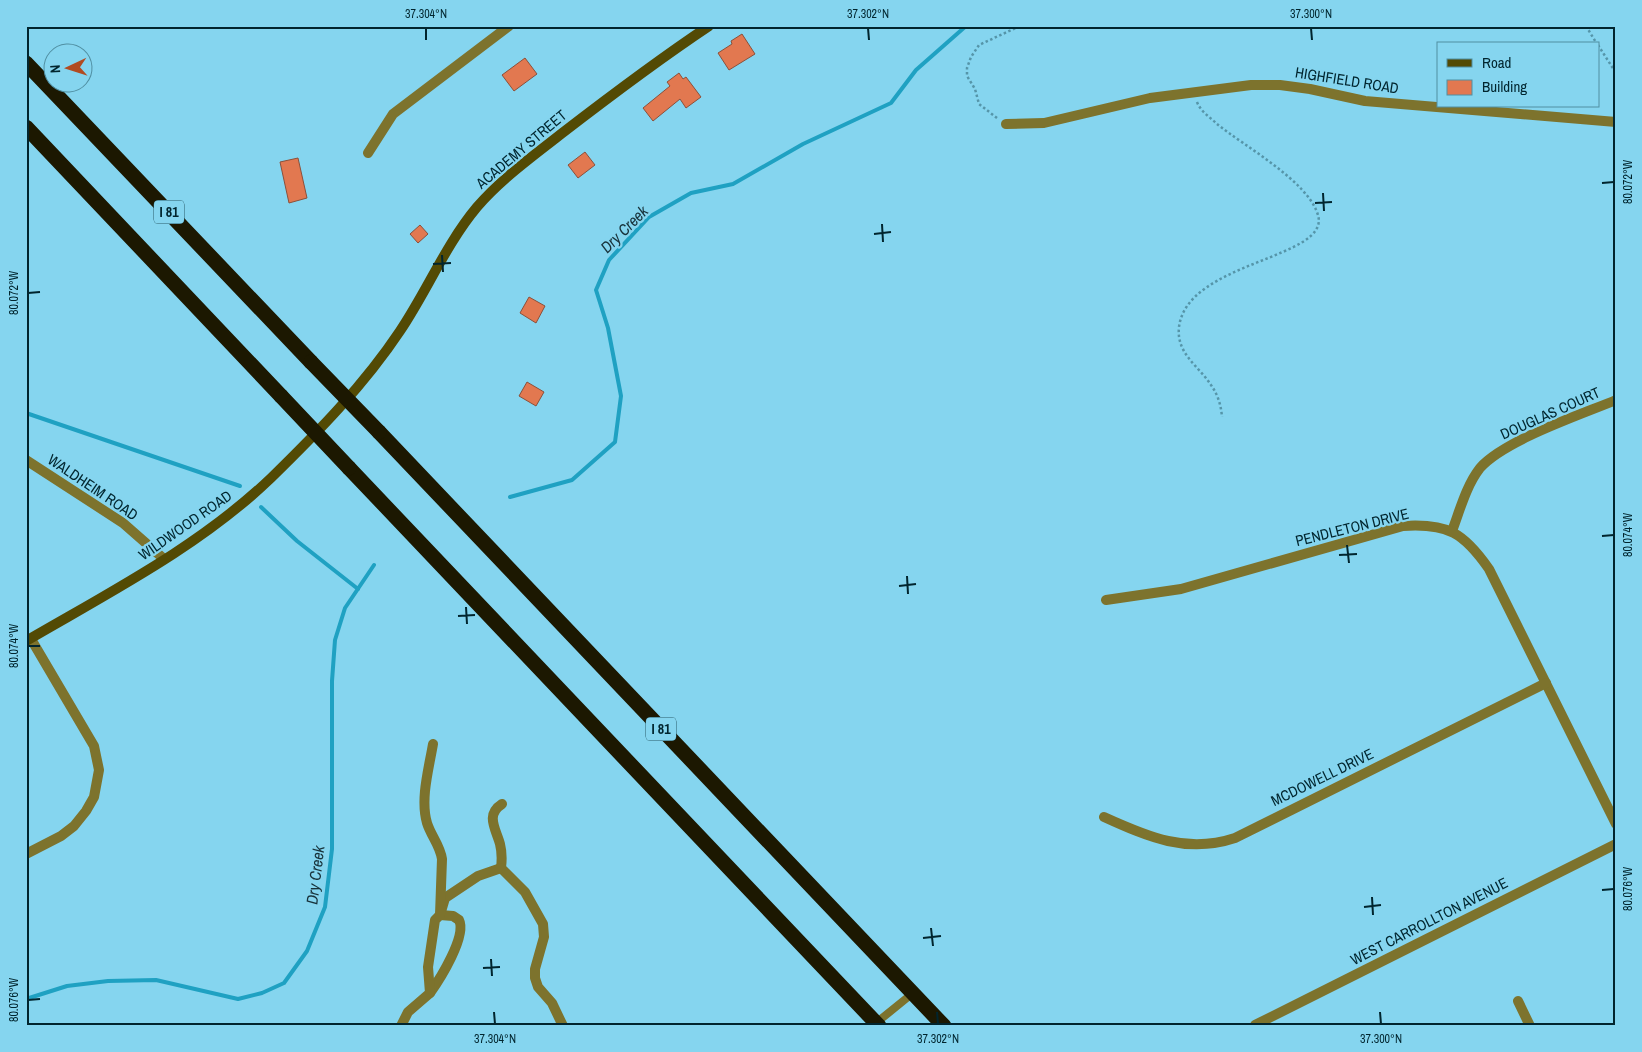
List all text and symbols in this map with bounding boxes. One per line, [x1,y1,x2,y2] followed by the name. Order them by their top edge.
[405,6,447,22] text: 37.304°N
[847,6,889,22] text: 37.302°N
[1290,6,1332,22] text: 37.300°N
[42,42,92,92] north arrow
[1437,42,1600,108] legend
[1482,52,1511,73] text: Road
[1294,61,1400,99] street label: HIGHFIELD ROAD
[46,64,64,74] text: N
[1482,76,1527,97] text: Building
[470,104,571,194] street label: ACADEMY STREET
[1620,159,1636,204] text: 80.072°W
[154,200,184,223] road number: I 81
[595,200,653,258] water label: Dry Creek
[6,270,22,315] text: 80.072°W
[1497,381,1604,444] street label: DOUGLAS COURT
[44,449,142,525] street label: WALDHEIM ROAD
[134,485,236,565] street label: WILDWOOD ROAD
[1293,503,1411,551] street label: PENDLETON DRIVE
[1620,512,1636,557] text: 80.074°W
[6,623,22,668] text: 80.074°W
[646,718,676,741] road number: I 81
[1267,743,1377,811] street label: MCDOWELL DRIVE
[300,844,330,906] water label: Dry Creek
[1620,866,1636,911] text: 80.076°W
[1347,872,1511,970] street label: WEST CARROLLTON AVENUE
[6,977,22,1022] text: 80.076°W
[474,1031,516,1047] text: 37.304°N
[917,1031,959,1047] text: 37.302°N
[1360,1031,1402,1047] text: 37.300°N

